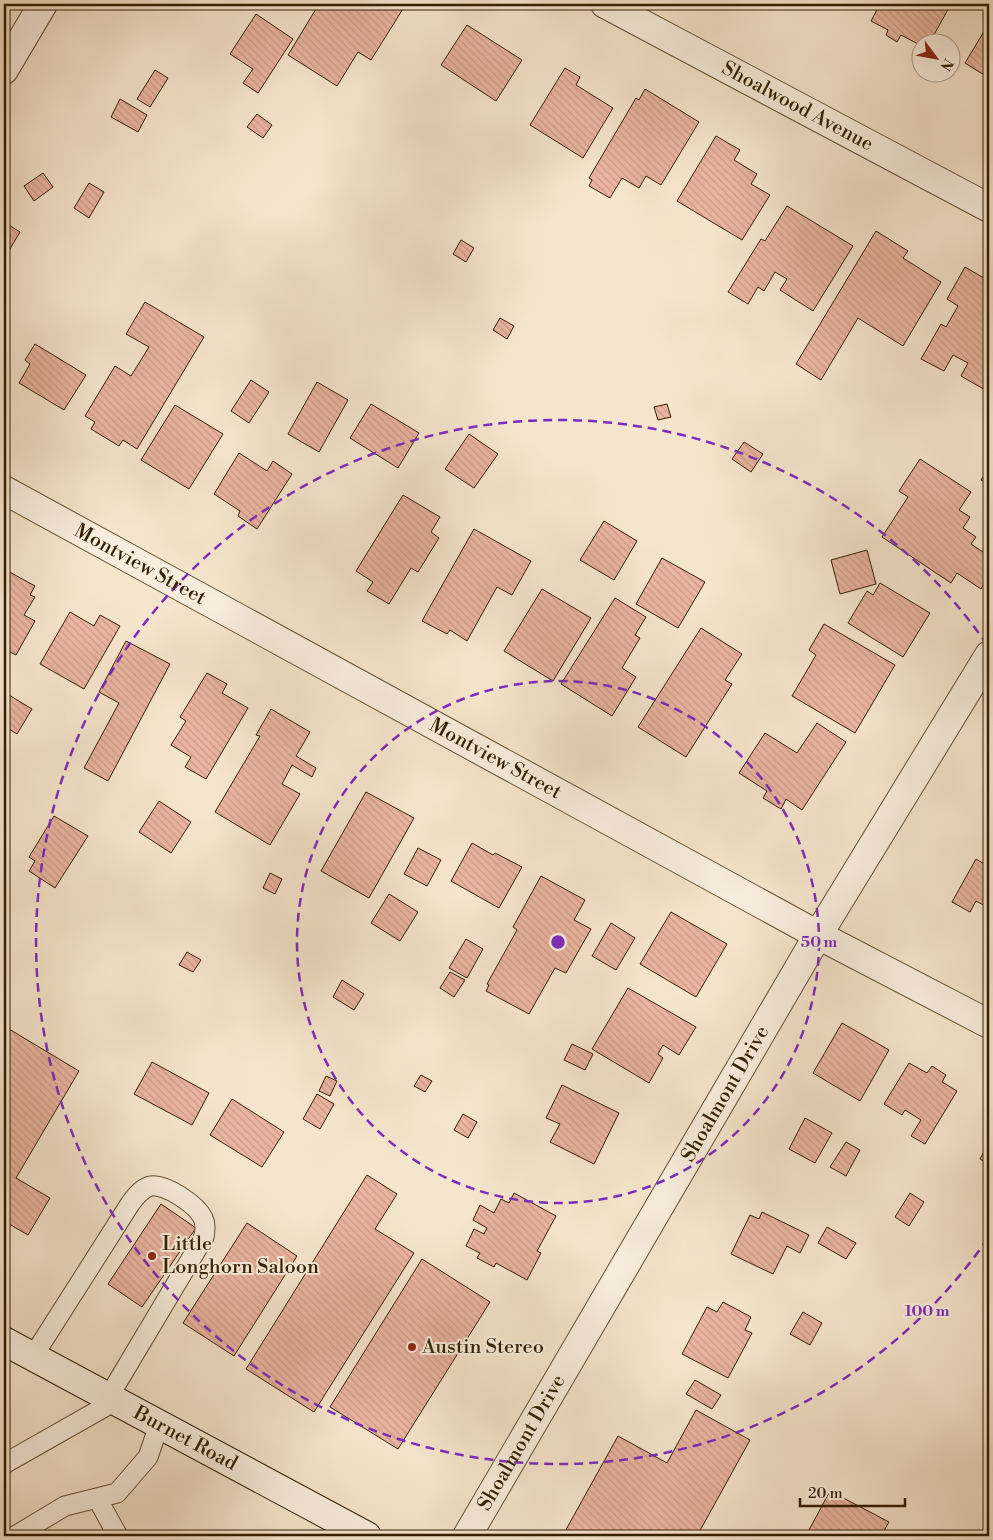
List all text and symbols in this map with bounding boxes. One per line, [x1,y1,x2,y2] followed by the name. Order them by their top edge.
[910,32,960,82] north arrow
[936,55,957,74] text: N
[717,56,878,157] street label: Shoalwood Avenue
[70,518,210,611] street label: Montview Street
[425,712,566,805] street label: Montview Street
[549,933,567,951] centre of rings
[801,933,837,952] text: 50 m
[676,1021,775,1166] street label: Shoalmont Drive
[162,1232,319,1280] place label: Little Longhorn Saloon
[146,1250,158,1262] marker: Little Longhorn Saloon
[905,1302,950,1321] text: 100 m
[421,1335,544,1360] place label: Austin Stereo
[406,1341,418,1353] marker: Austin Stereo
[472,1370,571,1515] street label: Shoalmont Drive
[128,1400,242,1477] street label: Burnet Road
[800,1475,906,1507] scale bar
[808,1484,843,1503] text: 20 m

